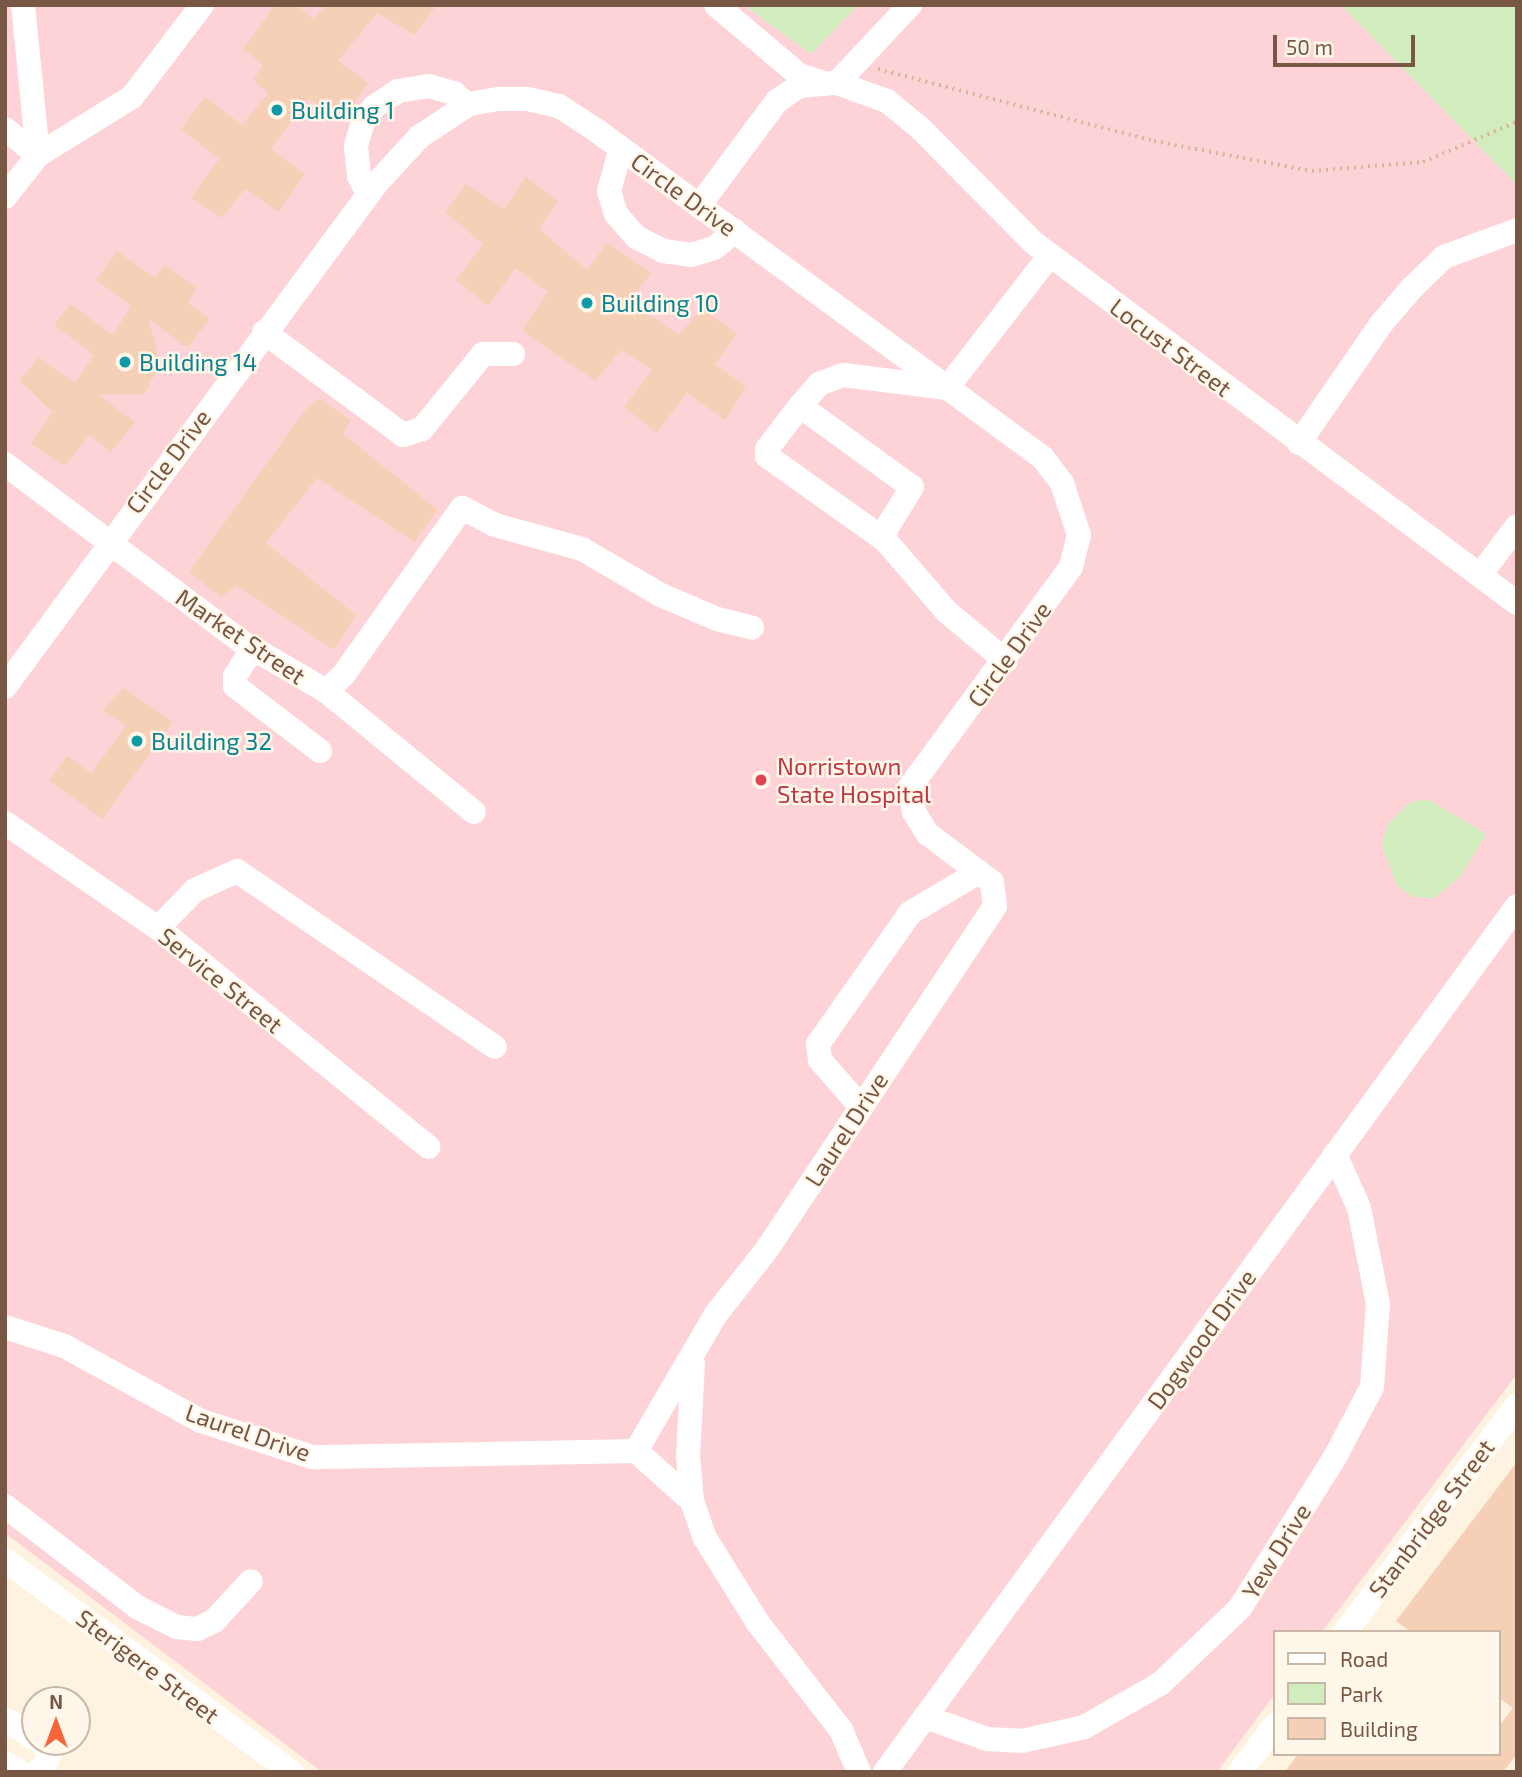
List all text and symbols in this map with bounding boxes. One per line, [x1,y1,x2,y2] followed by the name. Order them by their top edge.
[1277,21,1419,65] scale bar
[1286,34,1333,59] text: 50 m
[291,96,395,124] place label: Building 1
[269,102,285,118] marker: Building 1
[626,146,742,242] street label: Circle Drive
[601,289,719,317] place label: Building 10
[1105,292,1237,402] street label: Locust Street
[579,295,595,311] marker: Building 10
[139,348,257,376] place label: Building 14
[117,354,133,370] marker: Building 14
[119,403,217,519] street label: Circle Drive
[171,582,311,690] street label: Market Street
[961,596,1057,712] street label: Circle Drive
[151,727,272,755] place label: Building 32
[129,733,145,749] marker: Building 32
[777,752,931,808] place label: Norristown State Hospital
[751,770,771,790] marker: Norristown State Hospital
[153,921,289,1039] street label: Service Street
[798,1066,894,1192] street label: Laurel Drive
[1141,1263,1261,1415] street label: Dogwood Drive
[181,1397,315,1467] street label: Laurel Drive
[1362,1433,1500,1603] street label: Stanbridge Street
[1235,1498,1317,1604] street label: Yew Drive
[71,1603,225,1729] street label: Sterigere Street
[1274,1630,1501,1756] legend
[1340,1646,1388,1671] text: Road
[1340,1681,1383,1706] text: Park
[21,1686,91,1756] north arrow
[49,1690,63,1713] text: N
[1340,1716,1418,1741] text: Building

